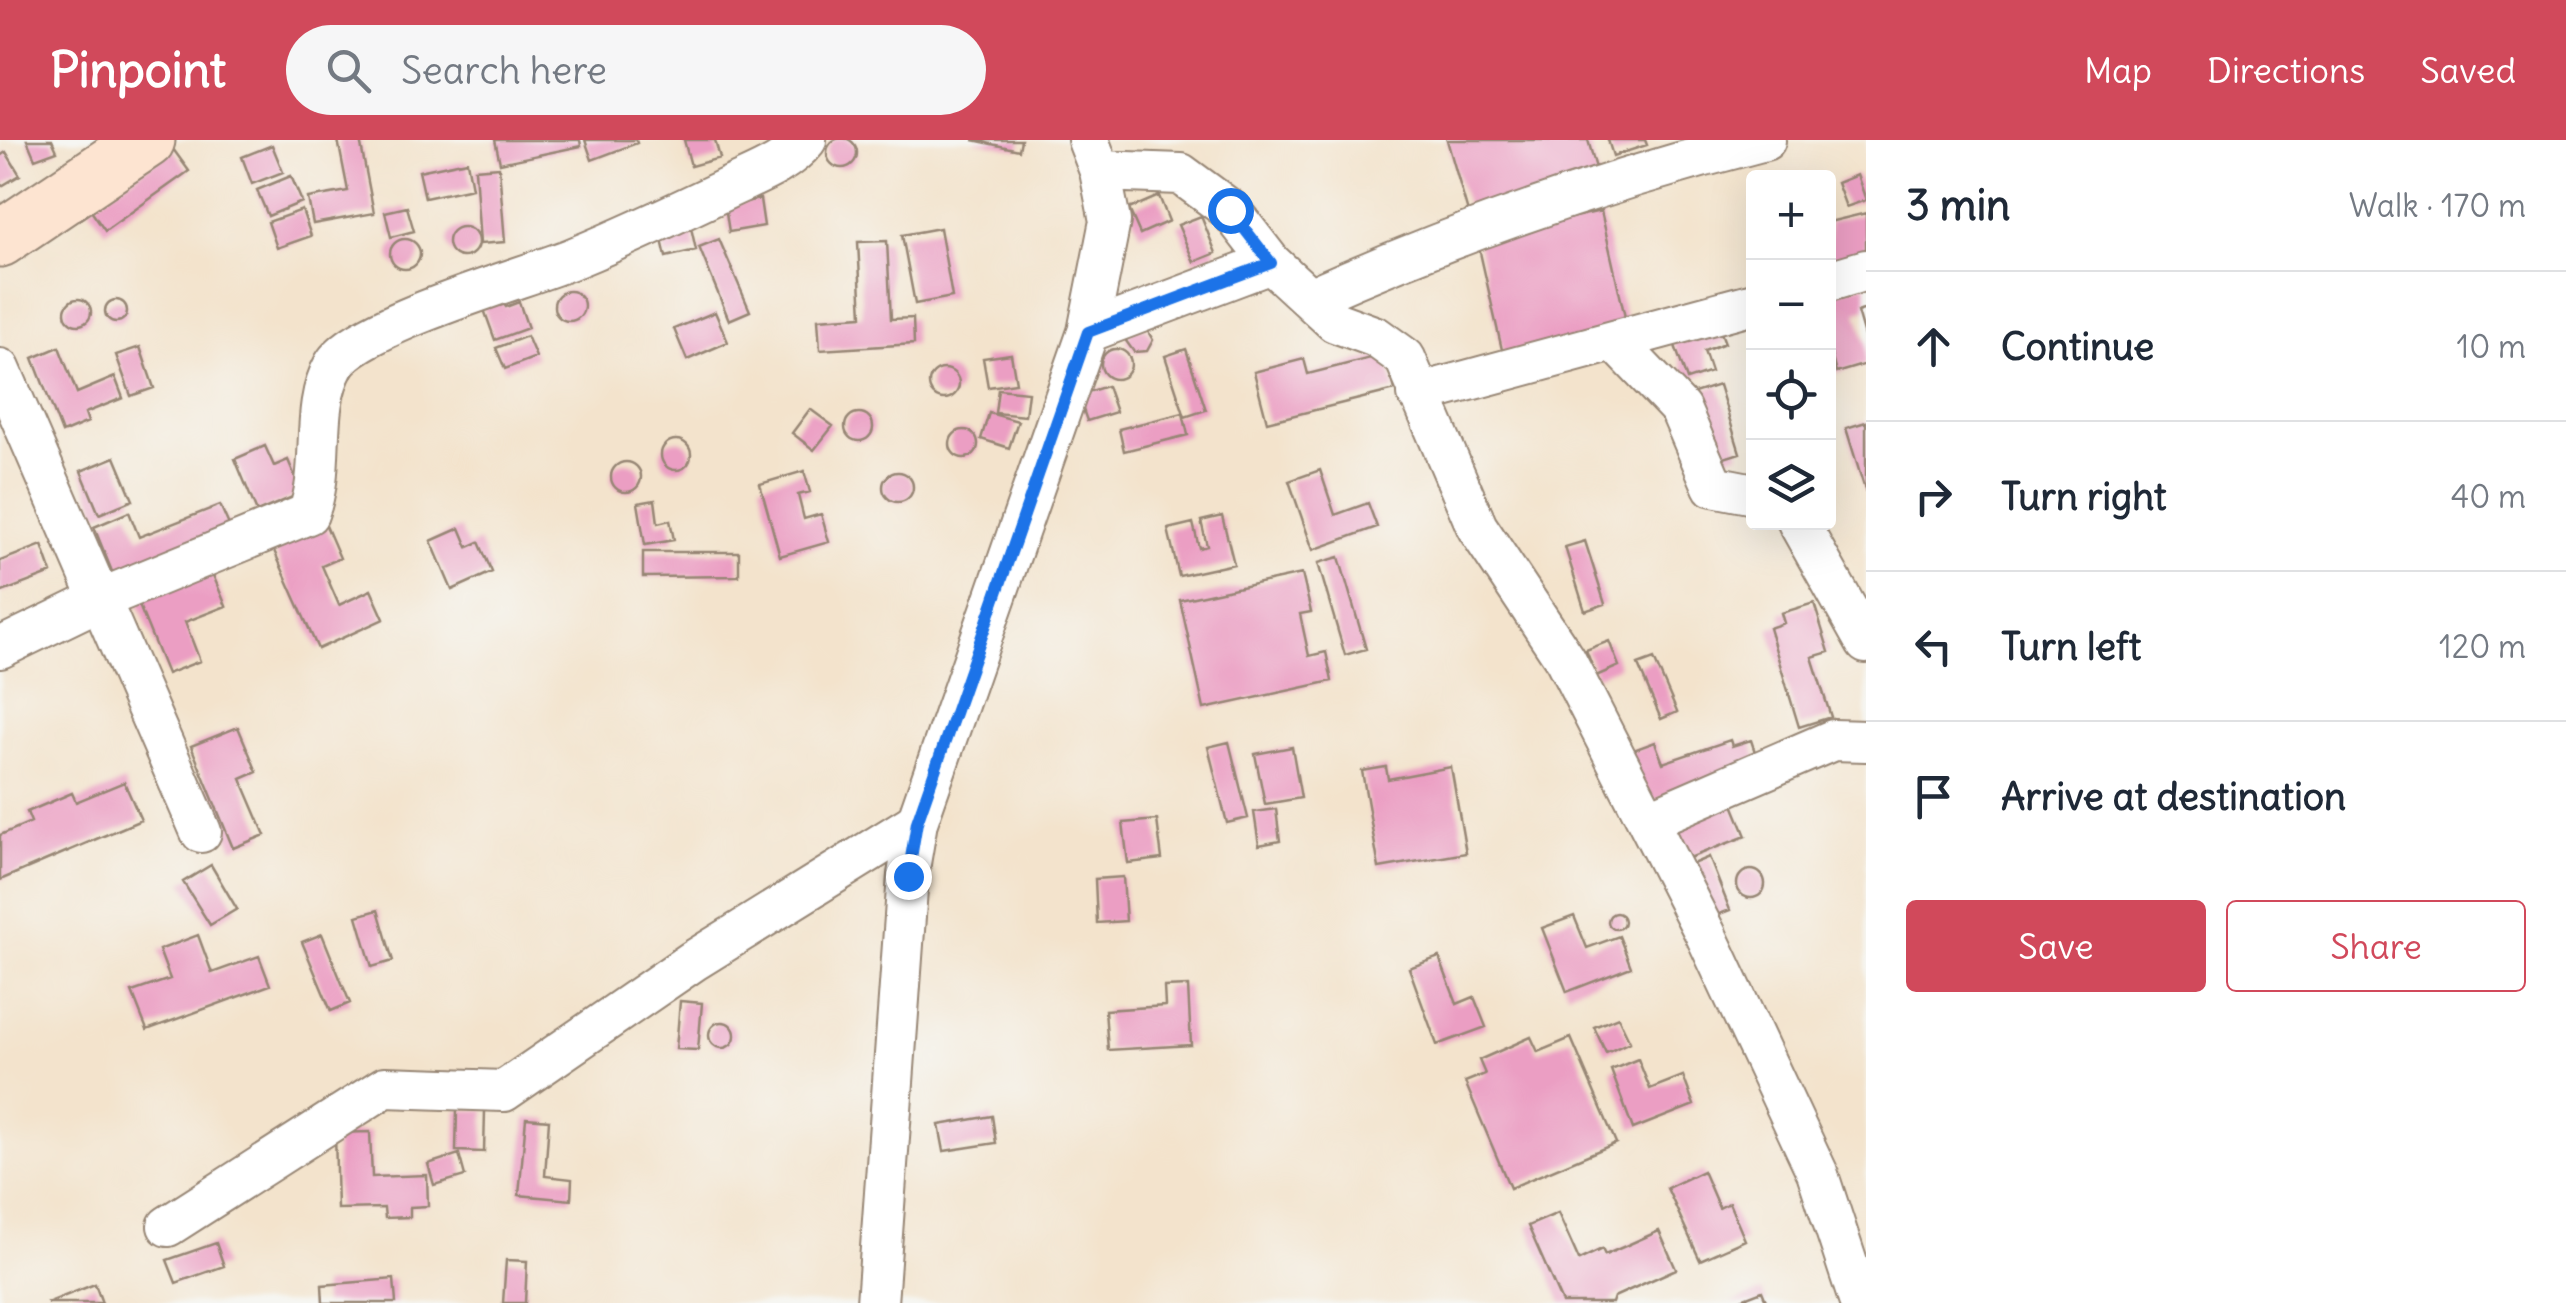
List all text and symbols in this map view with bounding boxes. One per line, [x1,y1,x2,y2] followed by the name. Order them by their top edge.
[286,25,986,115] search box
[50,40,226,100] text: Pinpoint
[321,43,376,98] icon: search
[401,47,607,94] text: Search here
[2084,48,2152,92] text: Map
[2207,48,2365,92] text: Directions
[2420,48,2516,92] text: Saved
[1746,170,1836,530] map controls
[1746,170,1836,260] button: +
[1906,179,2010,231] text: 3 min
[2349,185,2526,226] text: Walk · 170 m
[1208,188,1254,234] route start
[1746,260,1836,350] button: −
[1906,319,1961,374] icon: ahead
[2001,323,2154,370] text: Continue
[2457,326,2526,367] text: 10 m
[1746,350,1836,440] button: locate
[1746,440,1836,530] button: layers
[1906,469,1961,524] icon: right
[2001,473,2167,520] text: Turn right
[2451,476,2526,517] text: 40 m
[1906,619,1961,674] icon: left
[2001,623,2141,670] text: Turn left
[2439,626,2526,667] text: 120 m
[1906,769,1961,824] icon: arrive
[2001,773,2346,820] text: Arrive at destination
[886,854,932,900] route end
[1906,900,2206,992] button: Save
[2226,900,2526,992] button: Share

